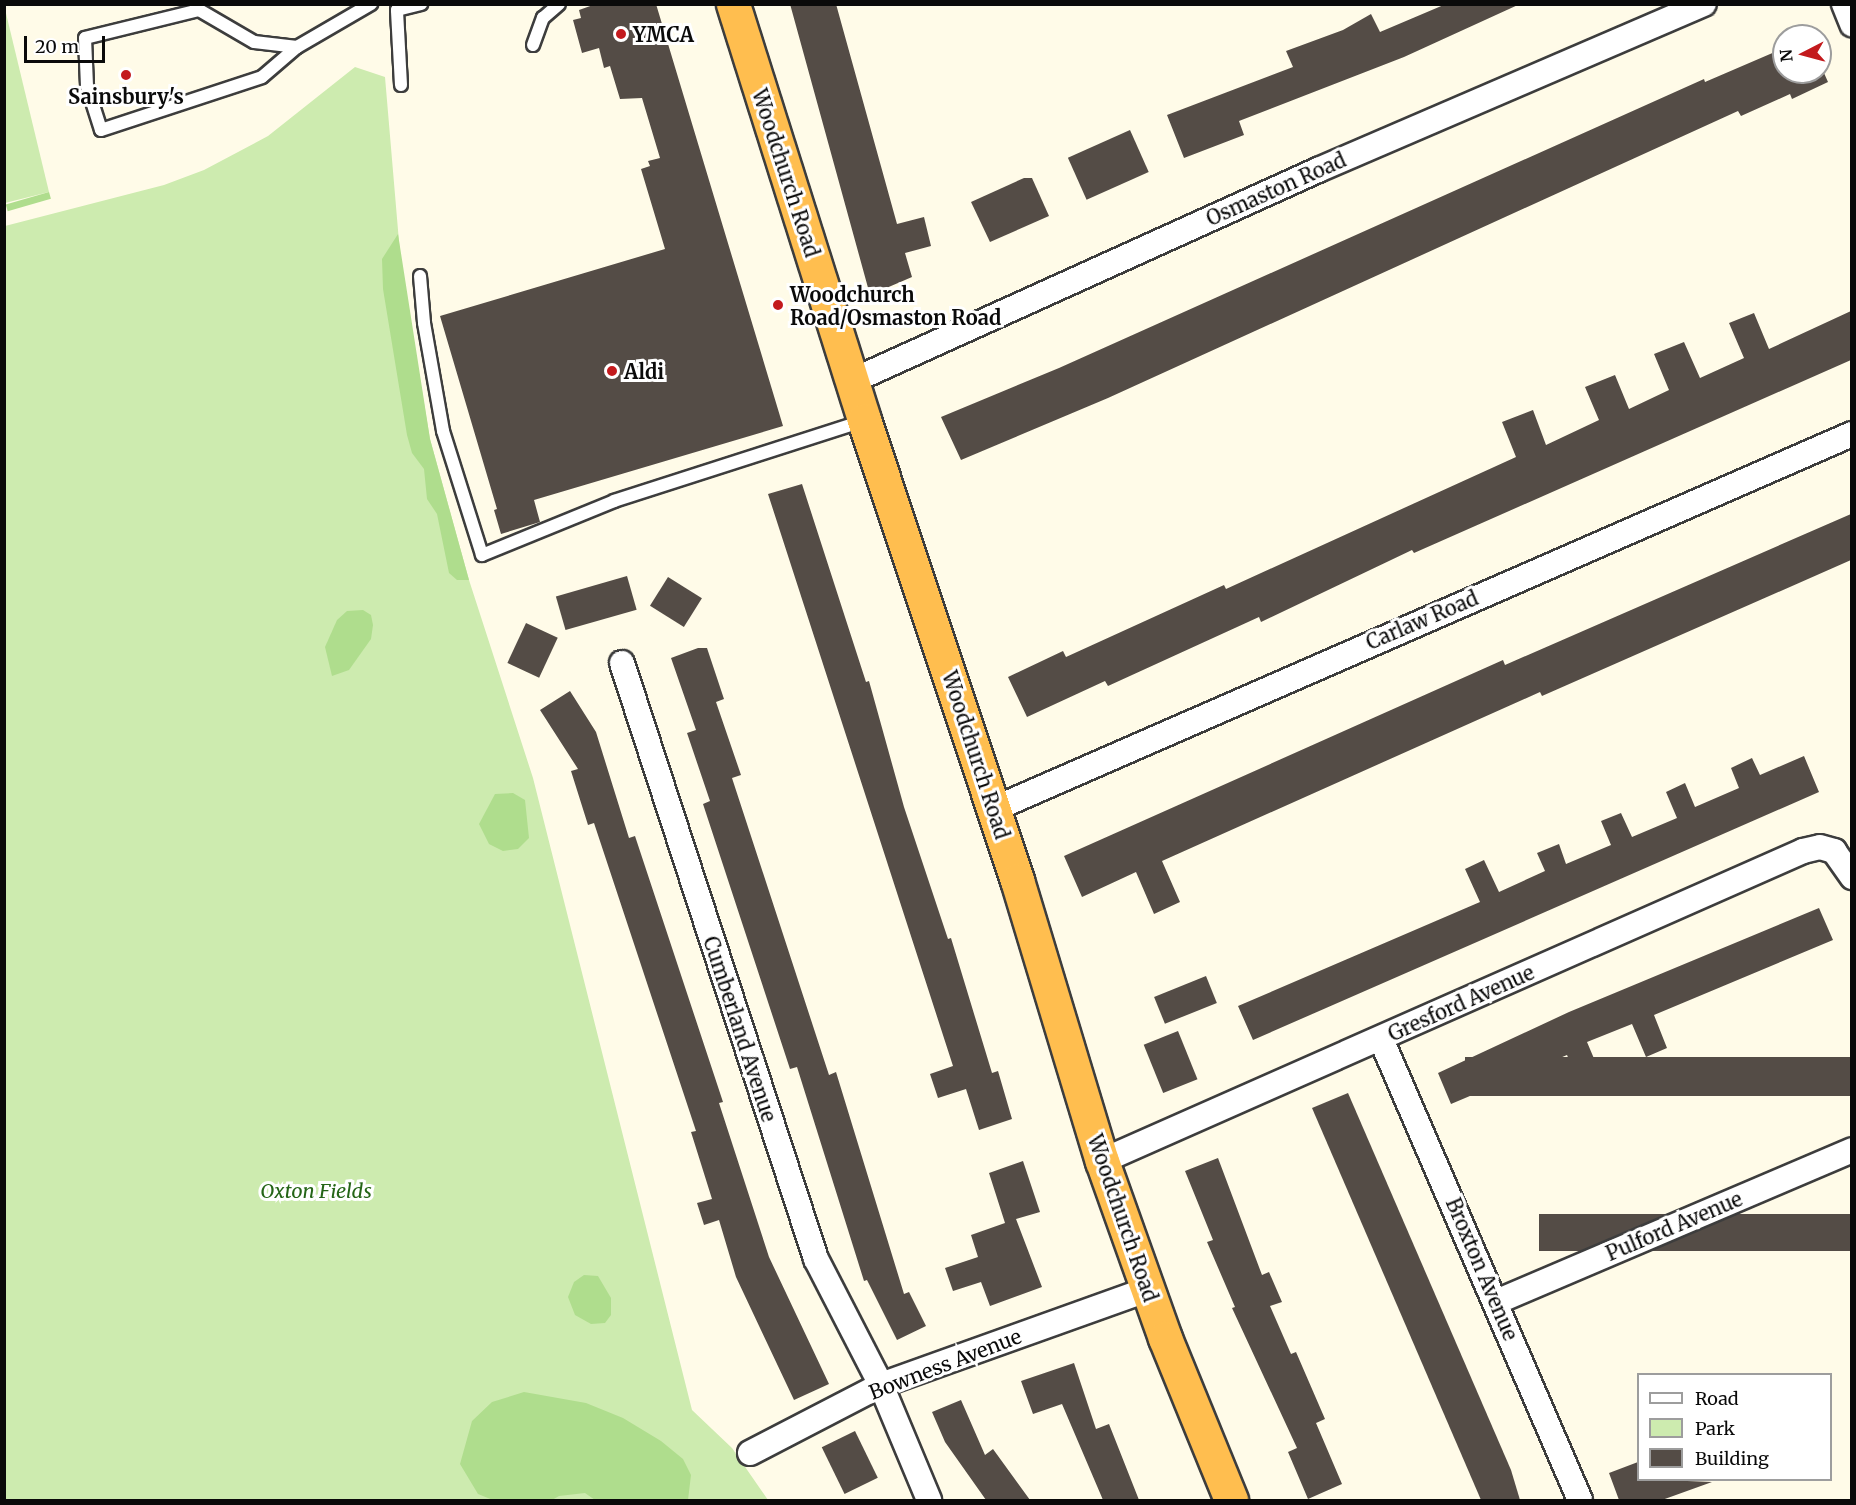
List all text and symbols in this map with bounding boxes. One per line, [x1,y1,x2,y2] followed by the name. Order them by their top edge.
[633,22,694,46] place label: YMCA
[27,24,108,62] scale bar
[1772,24,1832,84] north arrow
[614,27,628,41] marker: YMCA
[35,35,79,58] text: 20 m
[1775,48,1797,63] text: N
[119,68,133,82] marker: Sainsbury's
[68,84,184,108] place label: Sainsbury's
[748,86,824,260] street label: Woodchurch Road
[1202,147,1350,231] street label: Osmaston Road
[790,282,1001,329] place label: Woodchurch Road/Osmaston Road
[771,298,785,312] marker: Woodchurch Road/Osmaston Road
[624,359,664,383] place label: Aldi
[605,364,619,378] marker: Aldi
[1362,586,1482,654] street label: Carlaw Road
[938,668,1014,842] street label: Woodchurch Road
[699,933,781,1125] street label: Cumberland Avenue
[1384,960,1538,1046] street label: Gresford Avenue
[1083,1131,1163,1305] street label: Woodchurch Road
[260,1178,372,1202] park label: Oxton Fields
[1602,1186,1746,1266] street label: Pulford Avenue
[1441,1194,1523,1344] street label: Broxton Avenue
[865,1324,1025,1404] street label: Bowness Avenue
[1637,1373,1832,1481] legend
[1695,1387,1739,1410] text: Road
[1695,1417,1735,1440] text: Park
[1695,1447,1769,1470] text: Building

